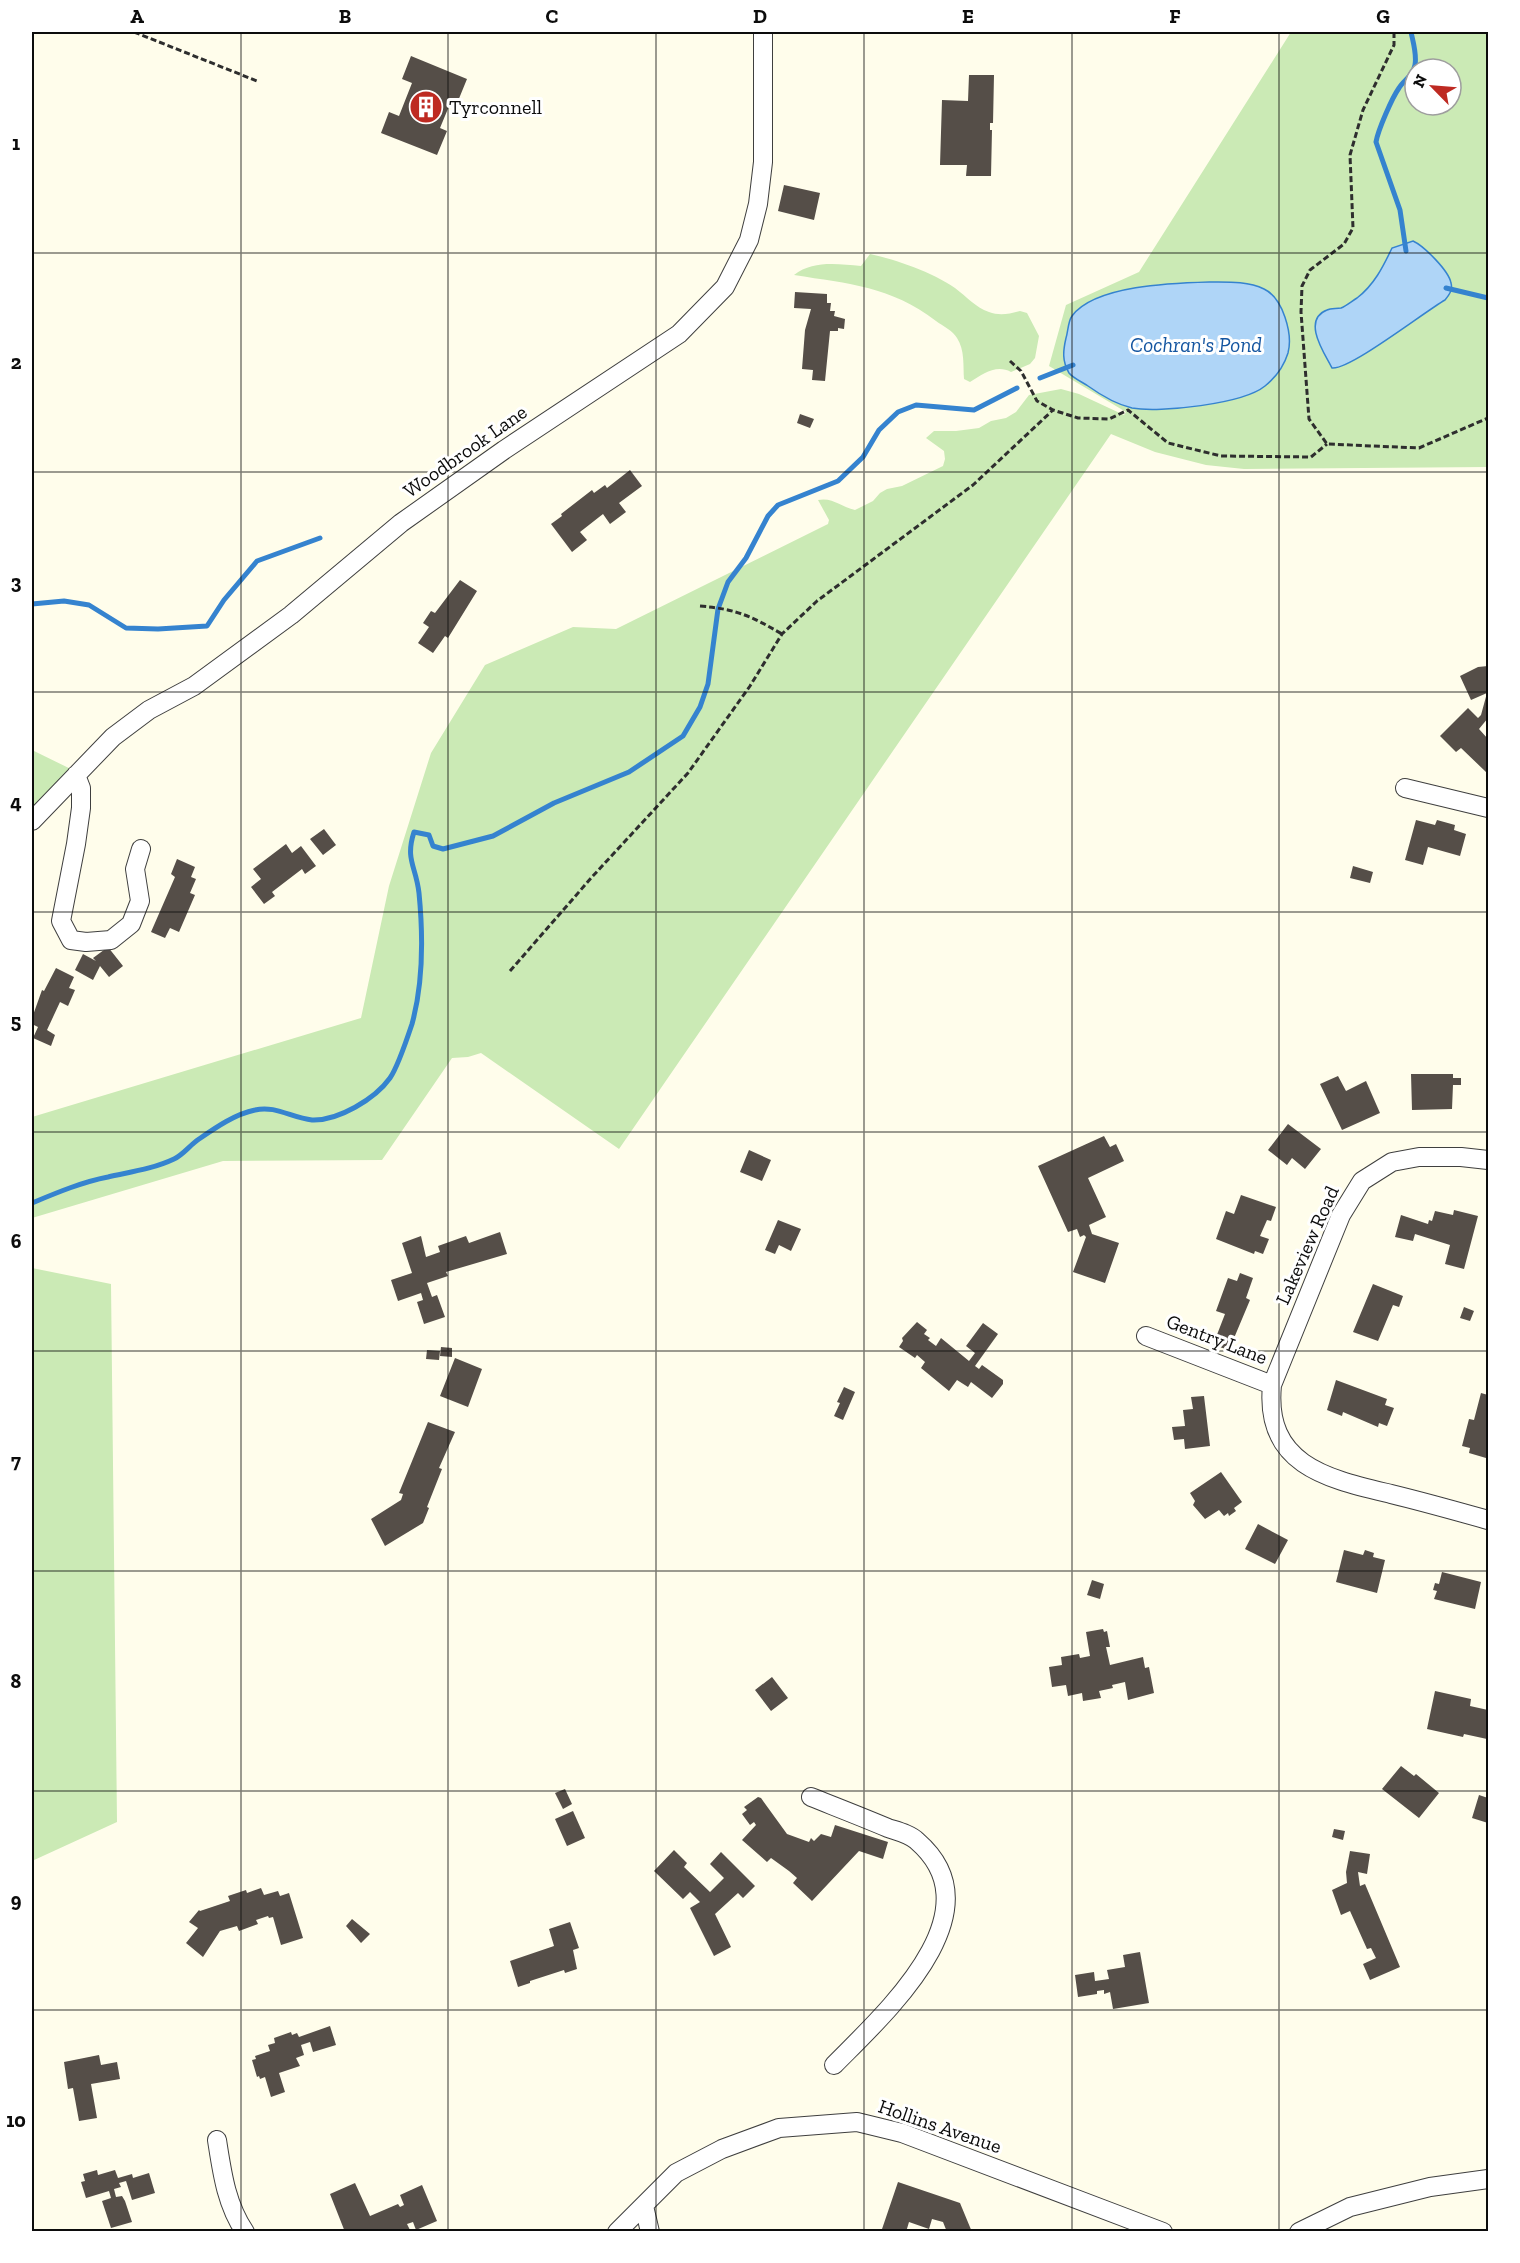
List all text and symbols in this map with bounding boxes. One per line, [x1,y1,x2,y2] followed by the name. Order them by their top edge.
[130,4,144,28] text: A
[339,4,351,28] text: B
[546,4,559,28] text: C
[753,4,767,28] text: D
[962,4,974,28] text: E
[1169,4,1181,28] text: F
[1376,4,1390,28] text: G
[1403,57,1463,117] north arrow
[1409,71,1431,90] text: N
[408,89,444,125] building icon: Tyrconnell
[449,95,542,119] place label: Tyrconnell
[12,131,20,155] text: 1
[1130,332,1262,357] water label: Cochran's Pond
[11,350,22,374] text: 2
[399,400,531,502] street label: Woodbrook Lane
[11,570,22,594] text: 3
[10,790,22,814] text: 4
[11,1009,21,1033] text: 5
[1270,1182,1344,1308] street label: Lakeview Road
[11,1229,22,1253] text: 6
[1163,1309,1271,1369] street label: Gentry Lane
[11,1449,21,1473] text: 7
[11,1669,22,1693] text: 8
[11,1888,22,1912] text: 9
[875,2094,1005,2158] street label: Hollins Avenue
[6,2108,26,2132] text: 10

